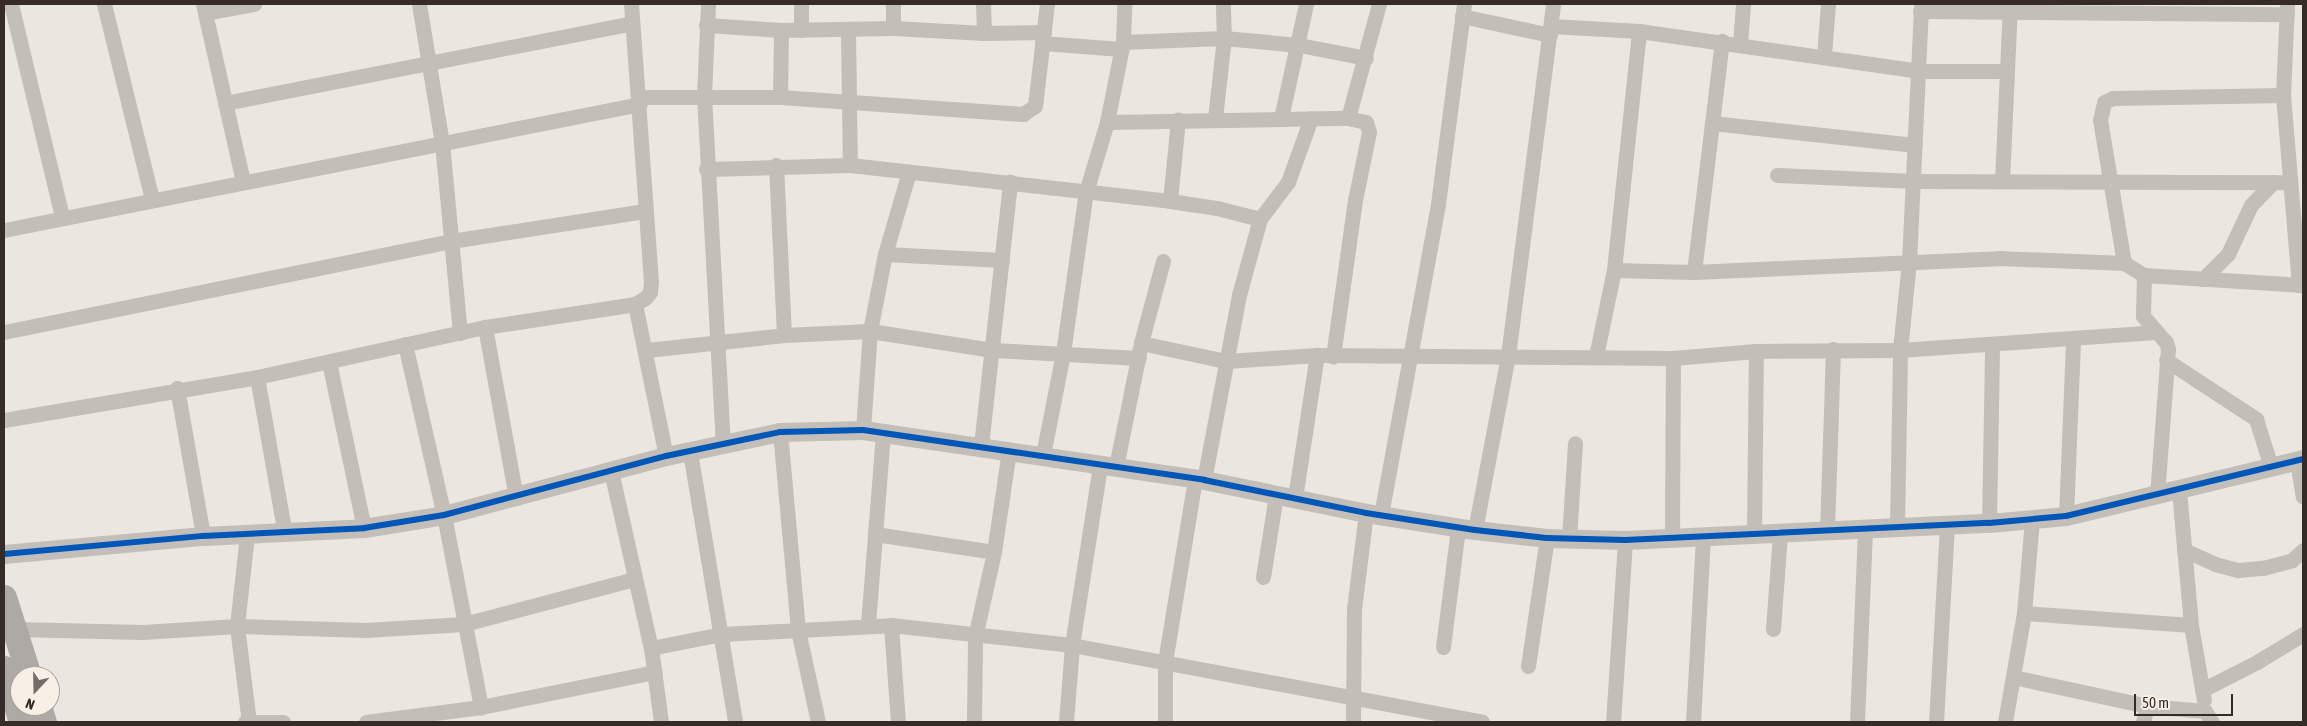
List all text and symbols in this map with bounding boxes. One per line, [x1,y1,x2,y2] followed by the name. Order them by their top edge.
[10,666,60,716] north arrow
[2137,684,2236,716] scale bar
[2142,694,2169,711] text: 50 m
[23,695,37,713] text: N

